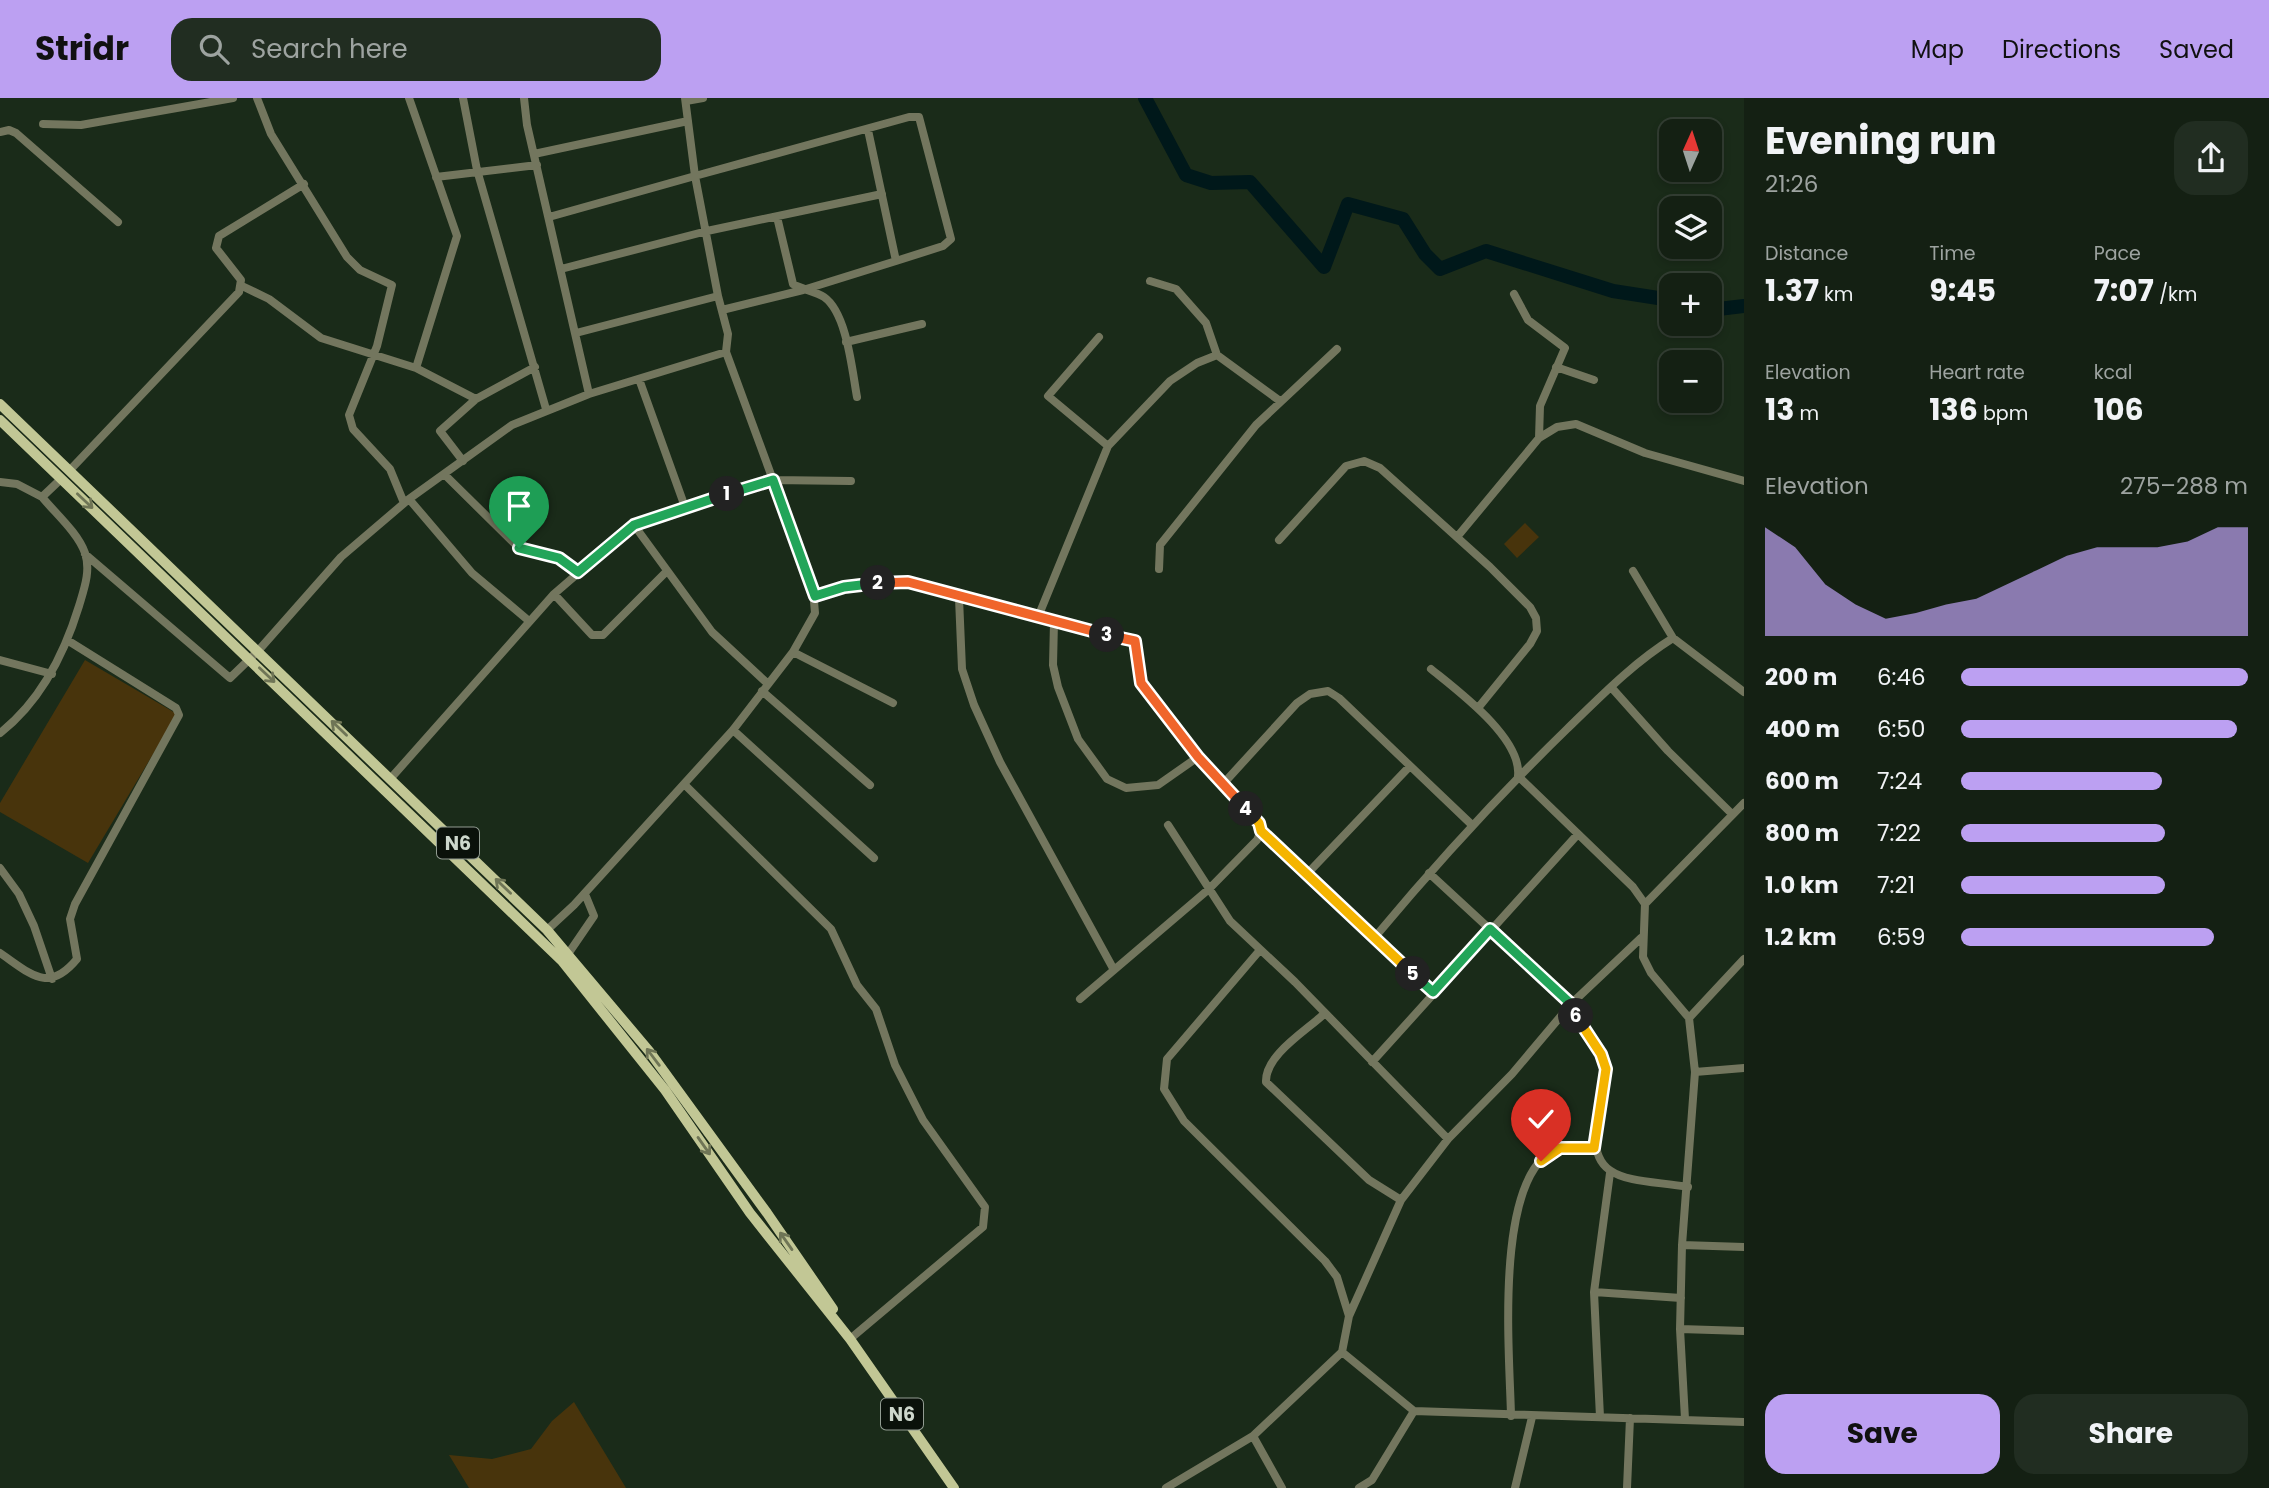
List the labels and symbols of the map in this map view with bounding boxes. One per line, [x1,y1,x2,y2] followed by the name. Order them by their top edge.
[1659,119,1722,182] north arrow
[489,476,549,548] pin
[710,476,744,512] pin: 1
[76,493,94,509] one-way arrow
[860,566,896,601] pin: 2
[1090,618,1124,652] pin: 3
[258,667,275,684] one-way arrow
[331,720,348,737] one-way arrow
[1228,792,1264,826] pin: 4
[437,828,479,858] road number: N6
[494,878,512,894] one-way arrow
[1396,956,1430,992] pin: 5
[1558,998,1594,1034] pin: 6
[646,1047,661,1066] one-way arrow
[1511,1089,1571,1161] pin
[697,1136,711,1155] one-way arrow
[779,1232,793,1251] one-way arrow
[881,1398,923,1430] road number: N6

